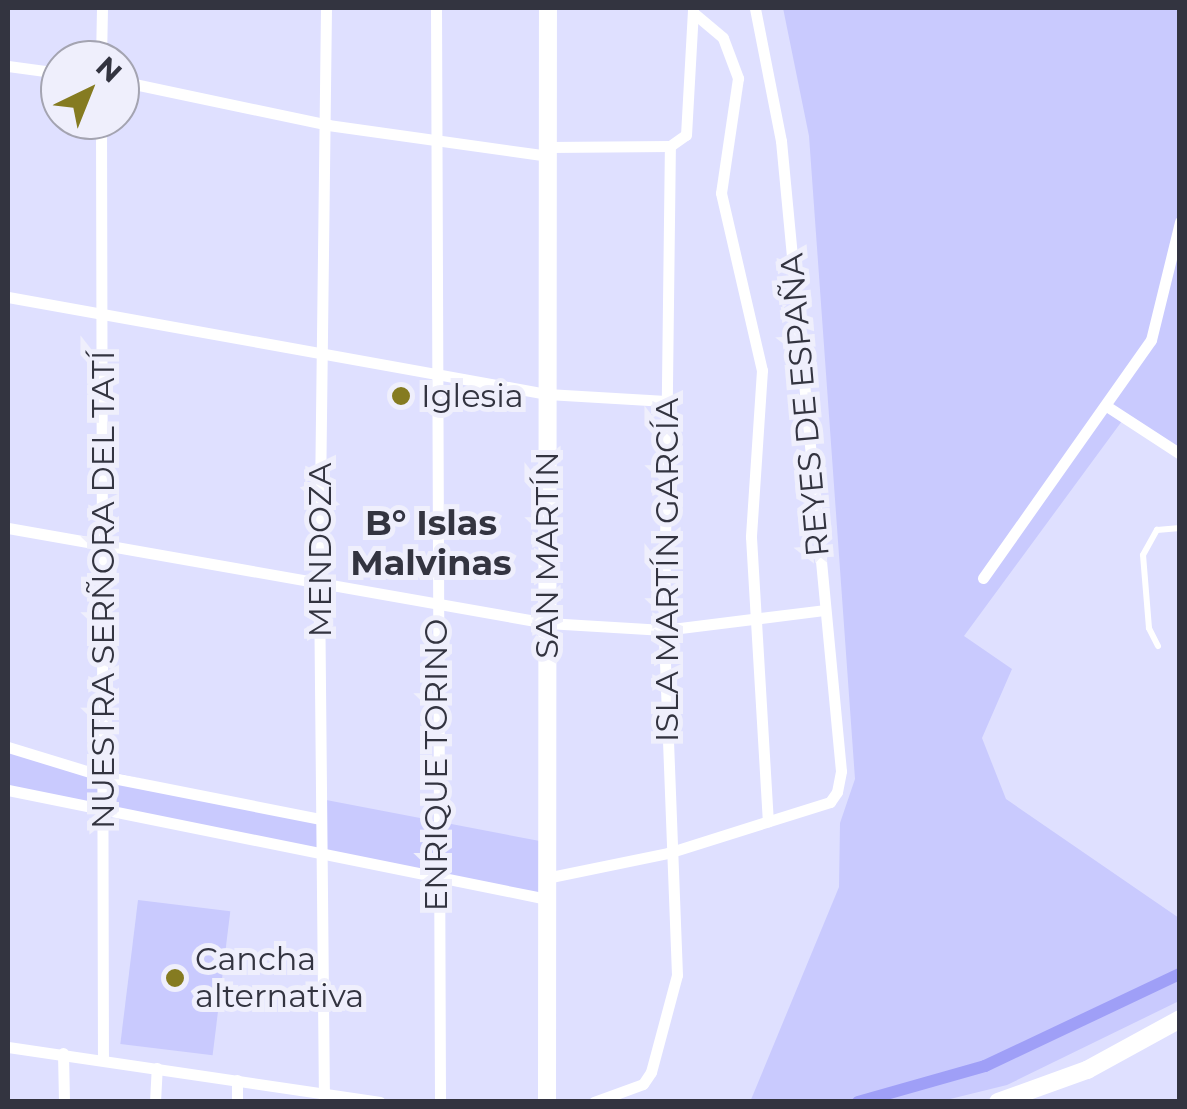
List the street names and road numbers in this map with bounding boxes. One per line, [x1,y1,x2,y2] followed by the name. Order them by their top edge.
[773,252,837,558] street label: REYES DE ESPAÑA
[84,351,122,829] street label: NUESTRA SERÑORA DEL TATÍ
[648,398,686,742] street label: ISLA MARTÍN GARCÍA
[528,451,566,659] street label: SAN MARTÍN
[301,463,339,637] street label: MENDOZA
[417,619,455,911] street label: ENRIQUE TORINO

